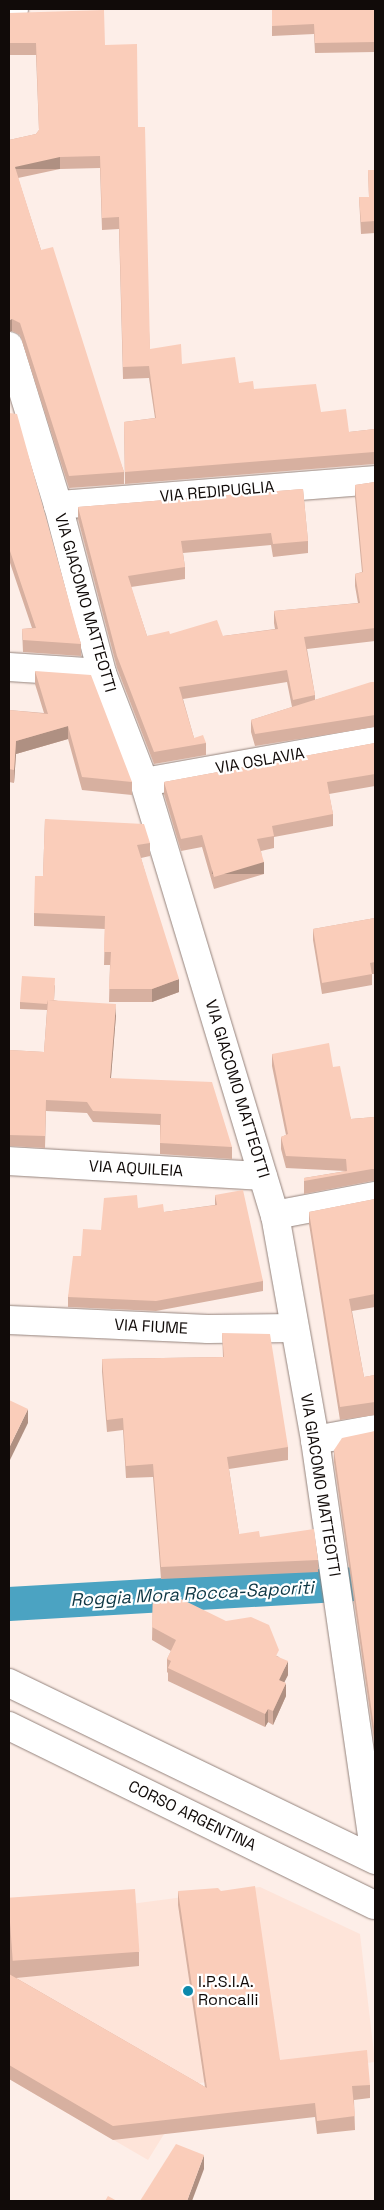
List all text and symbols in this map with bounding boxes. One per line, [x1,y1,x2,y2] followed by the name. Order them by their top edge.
[159,477,275,507] street label: VIA REDIPUGLIA
[50,511,120,695] street label: VIA GIACOMO MATTEOTTI
[214,744,306,778] street label: VIA OSLAVIA
[201,997,273,1181] street label: VIA GIACOMO MATTEOTTI
[88,1157,184,1181] street label: VIA AQUILEIA
[114,1315,188,1339] street label: VIA FIUME
[296,1392,344,1578] street label: VIA GIACOMO MATTEOTTI
[70,1577,314,1611] water label: Roggia Mora Rocca-Saporiti
[125,1777,259,1855] street label: CORSO ARGENTINA
[198,1972,258,2010] place label: I.P.S.I.A. Roncalli
[182,1985,194,1997] marker: I.P.S.I.A. Roncalli

